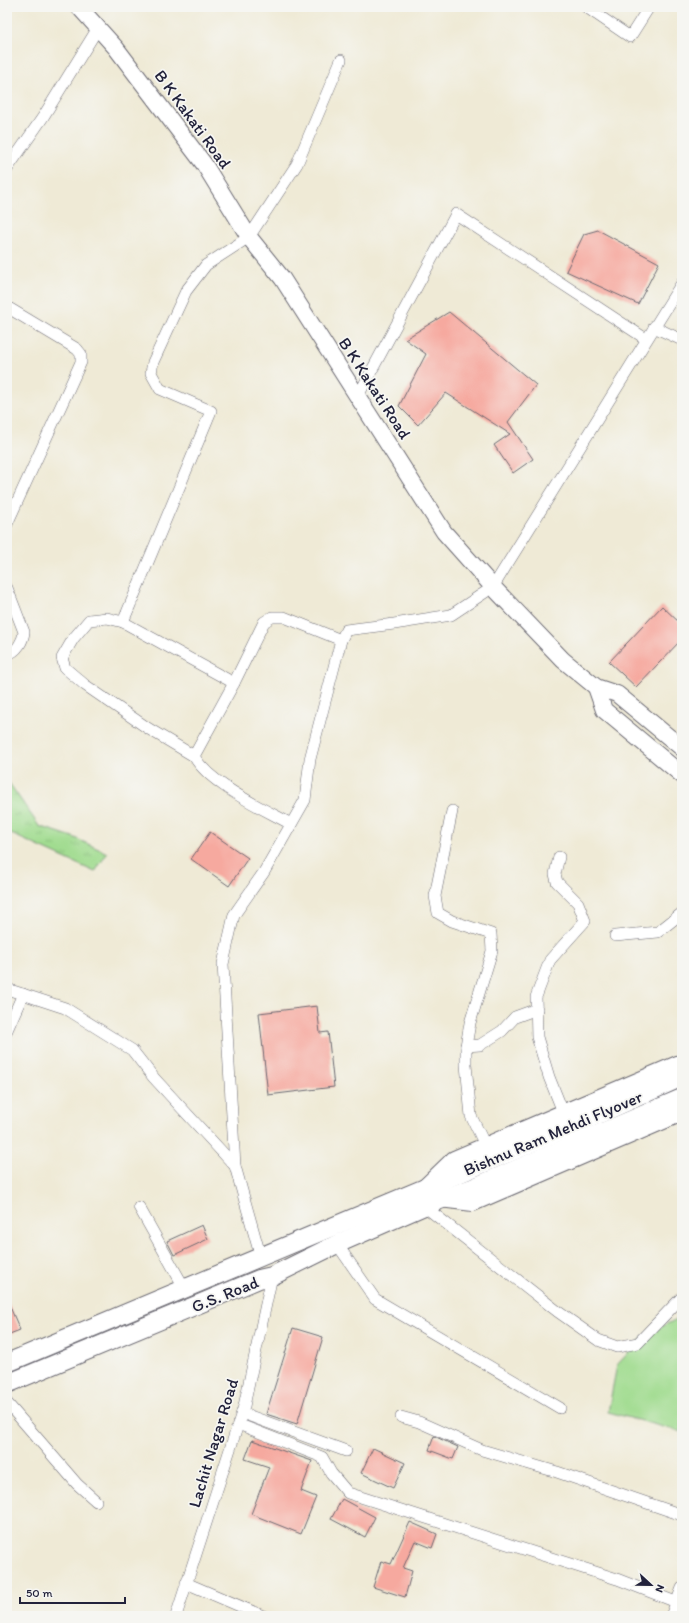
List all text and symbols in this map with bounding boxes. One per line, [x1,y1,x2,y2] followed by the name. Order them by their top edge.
[150,66,236,173] street label: B K Kakati Road
[335,333,416,443] street label: B K Kakati Road
[461,1086,646,1180] street label: Bishnu Ram Mehdi Flyover
[189,1271,262,1316] street label: G.S. Road
[184,1375,242,1510] street label: Lachit Nagar Road
[631,1565,671,1605] north arrow
[20,1579,125,1605] scale bar
[652,1583,667,1594] text: N
[26,1586,52,1600] text: 50 m

